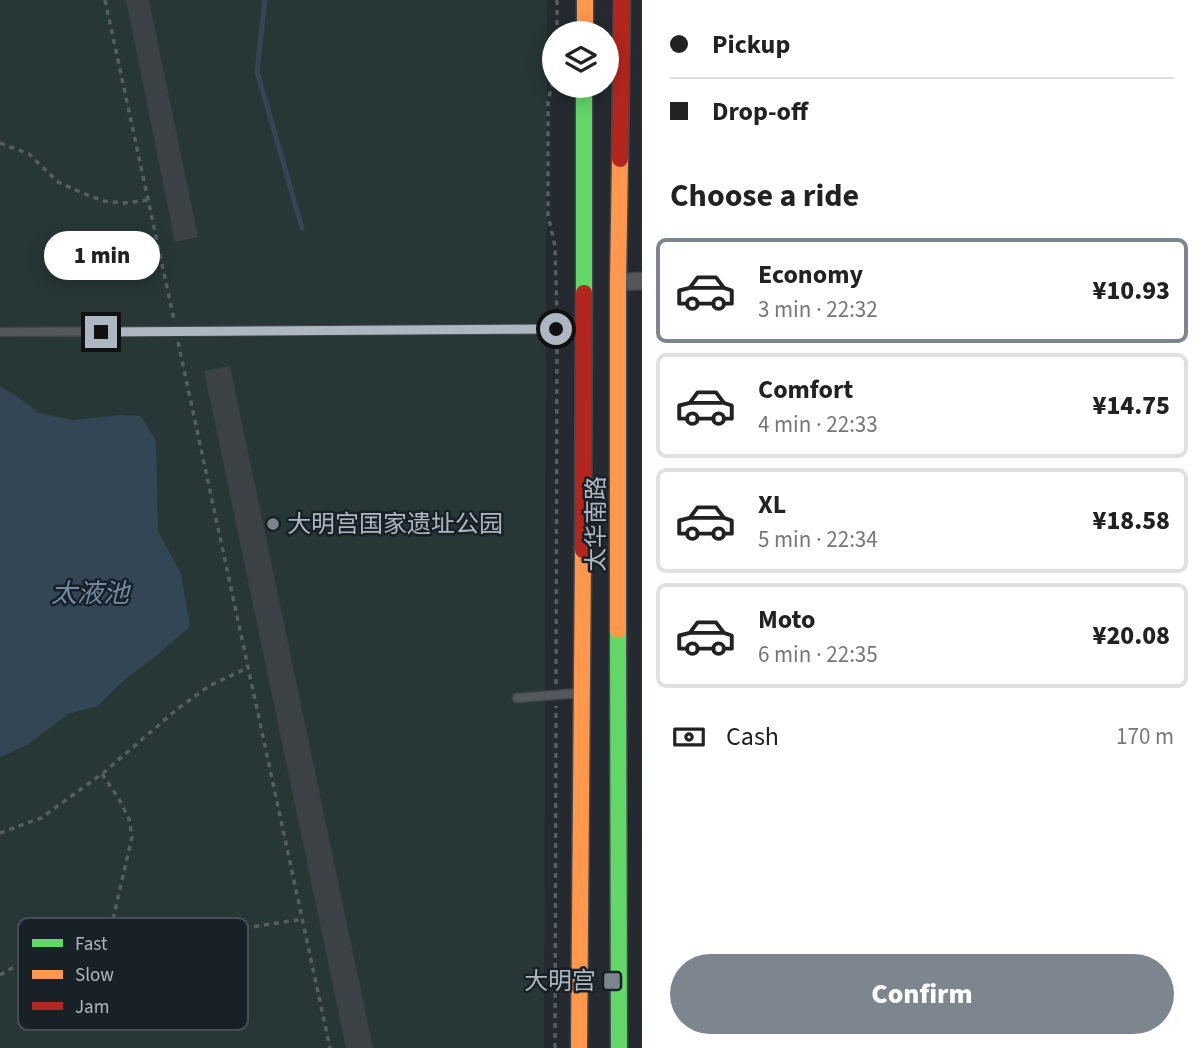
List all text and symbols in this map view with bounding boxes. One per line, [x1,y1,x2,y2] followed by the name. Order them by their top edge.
[542,21,619,98] map controls
[542,21,619,98] button: layers
[712,26,790,63] text: Pickup
[712,93,808,130] text: Drop-off
[670,173,859,219] text: Choose a ride
[43,230,159,280] callout: 1 min
[74,239,130,272] text: 1 min
[758,256,863,293] text: Economy
[674,259,737,322] icon: car
[1093,272,1170,309] text: ¥10.93
[758,293,878,326] text: 3 min · 22:32
[540,313,572,345] route start
[85,316,117,348] route end
[758,371,853,408] text: Comfort
[674,374,737,437] icon: car
[1093,387,1170,424] text: ¥14.75
[758,408,878,441] text: 4 min · 22:33
[579,476,614,572] street label: 太华南路
[758,486,786,523] text: XL
[674,489,737,552] icon: car
[1093,502,1170,539] text: ¥18.58
[287,507,503,542] place label: 大明宫国家遗址公园
[265,516,281,532] marker: 大明宫国家遗址公园
[758,523,878,556] text: 5 min · 22:34
[51,575,132,612] water label: 太液池
[758,601,815,638] text: Moto
[674,604,737,667] icon: car
[1093,617,1170,654] text: ¥20.08
[758,638,878,671] text: 6 min · 22:35
[670,718,708,756] icon: cash
[726,718,779,755] text: Cash
[1116,720,1174,753] text: 170 m
[18,918,248,1030] legend
[75,931,108,958] text: Fast
[670,954,1174,1034] button: Confirm
[75,962,114,989] text: Slow
[524,964,596,999] place label: 大明宫
[602,971,622,991] marker: 大明宫
[75,994,109,1021] text: Jam

